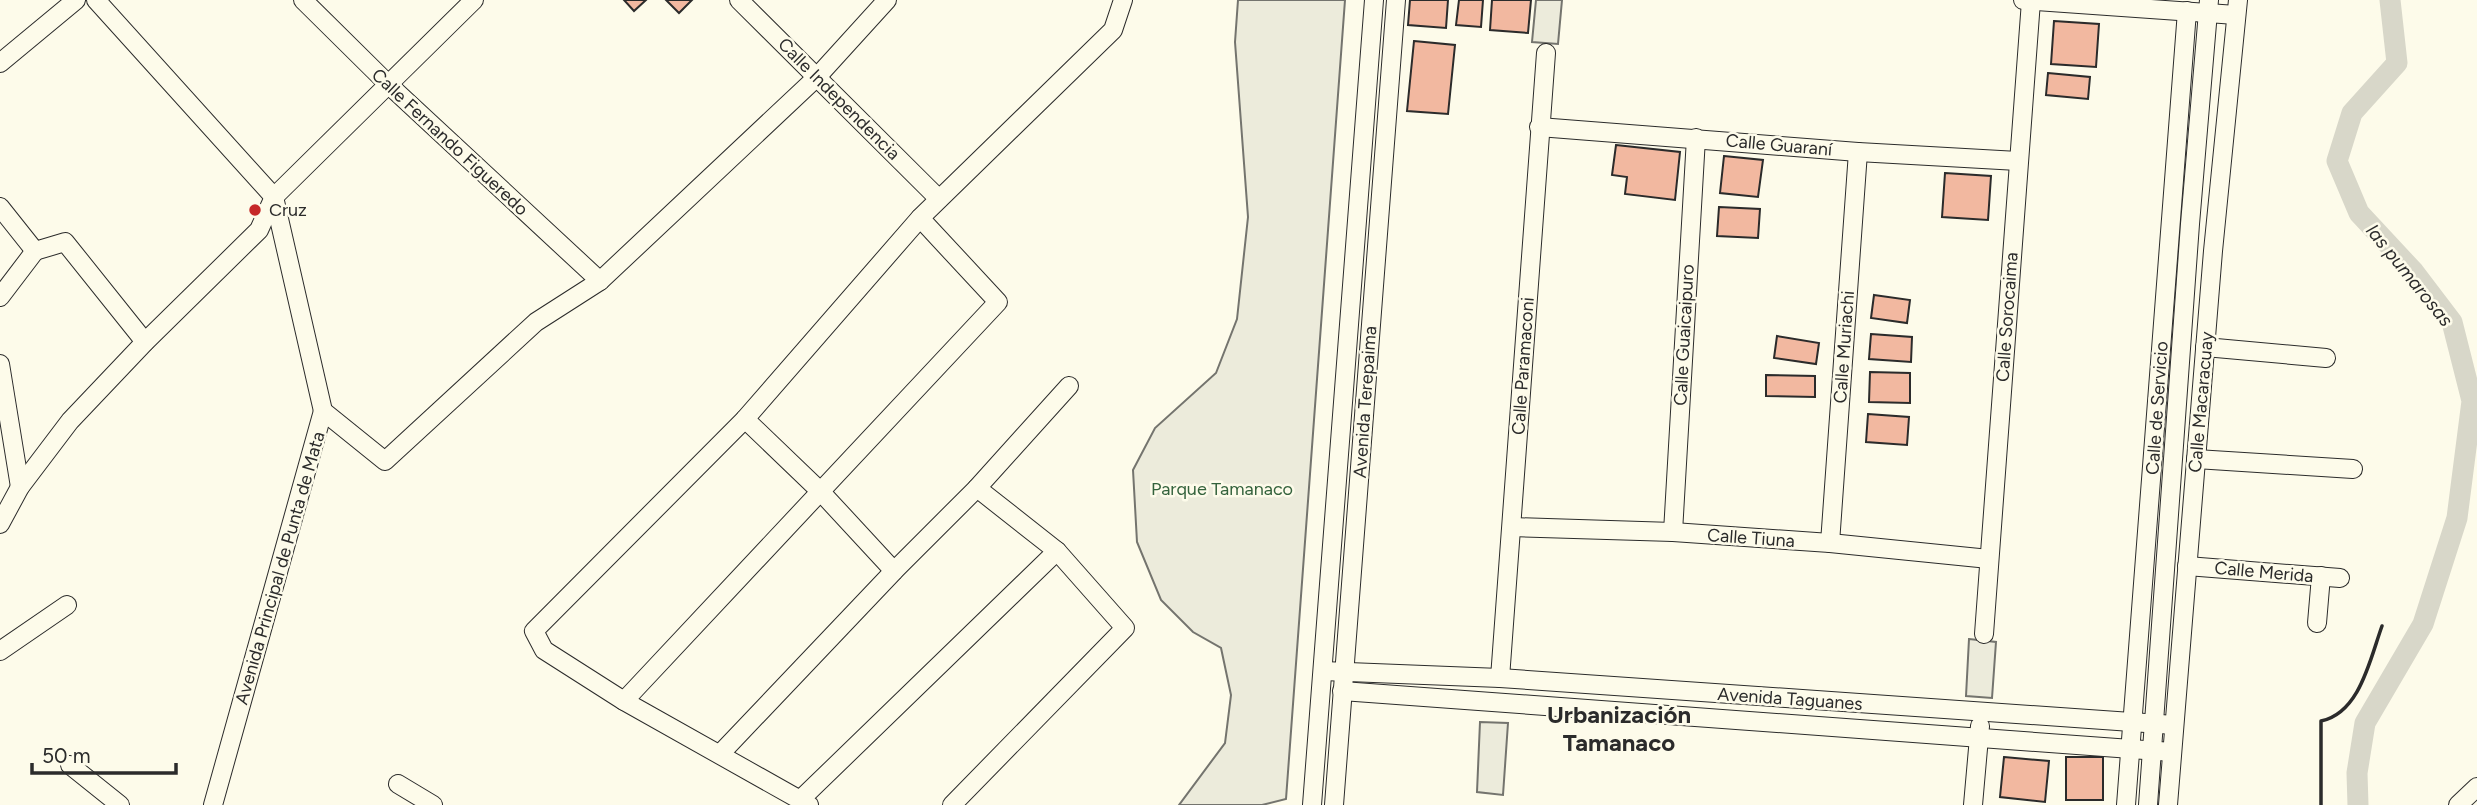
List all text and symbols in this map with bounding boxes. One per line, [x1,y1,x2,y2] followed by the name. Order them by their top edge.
[773,33,905,165] street label: Calle Independencia
[367,64,533,220] street label: Calle Fernando Figueredo
[1725,129,1834,161] street label: Calle Guaraní
[269,199,307,221] place label: Cruz
[247,202,263,218] marker: Cruz
[2361,220,2458,331] water label: las pumarosas
[1991,251,2023,383] street label: Calle Sorocaima
[1669,264,1699,406] street label: Calle Guaicaipuro
[1829,290,1859,404] street label: Calle Muriachi
[1507,296,1539,436] street label: Calle Paramaconi
[1349,325,1381,479] street label: Avenida Terepaima
[2184,330,2218,473] street label: Calle Macaracuay
[2141,340,2173,476] street label: Calle de Servicio
[230,429,330,707] street label: Avenida Principal de Punta de Mata
[1151,478,1293,500] park label: Parque Tamanaco
[1706,524,1796,552] street label: Calle Tiuna
[2214,557,2314,587] street label: Calle Merida
[1717,683,1863,715] street label: Avenida Taguanes
[1547,700,1691,757] district label: Urbanización Tamanaco
[32,732,175,776] scale bar
[42,743,91,768] text: 50 m

